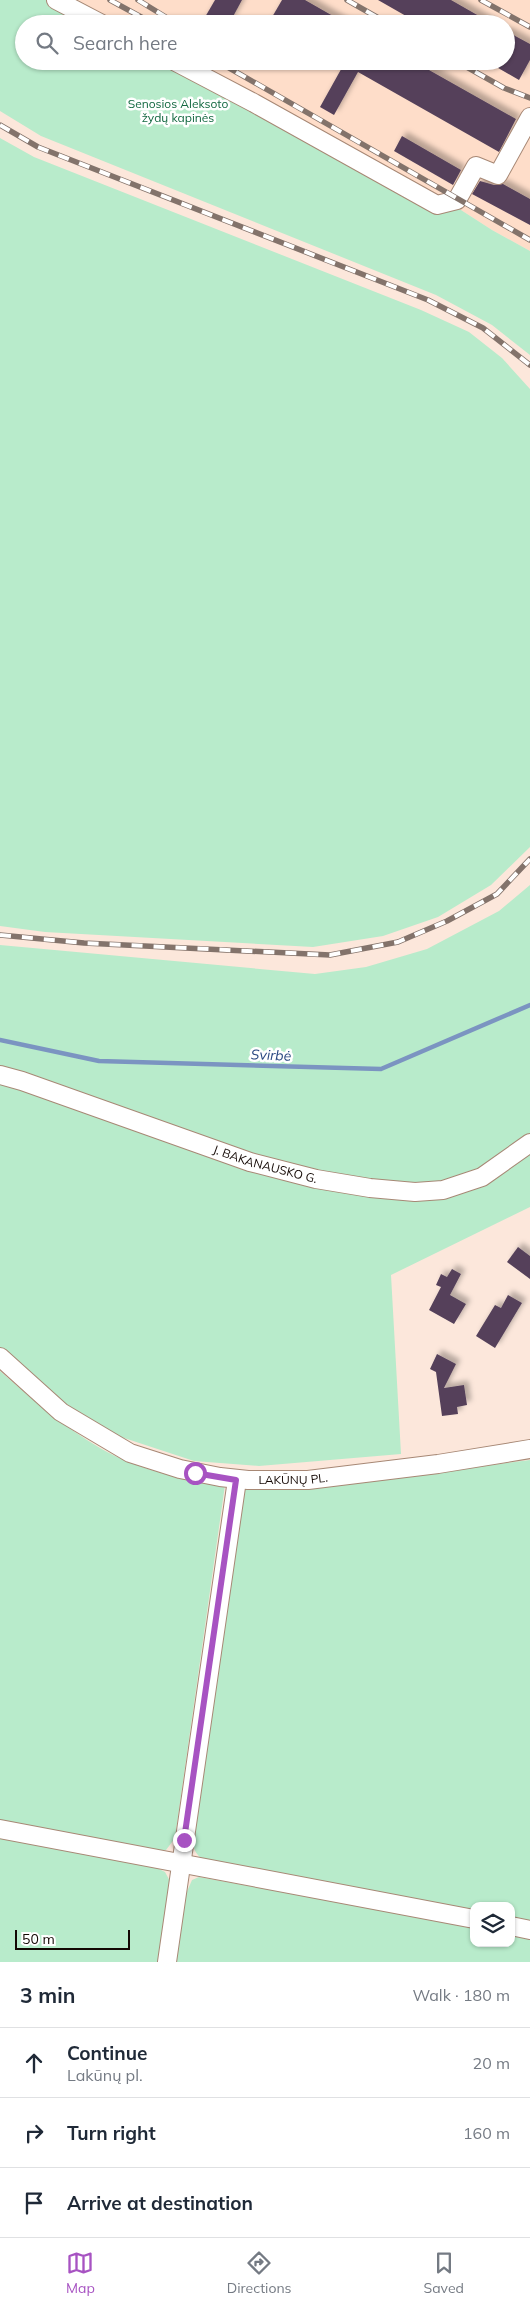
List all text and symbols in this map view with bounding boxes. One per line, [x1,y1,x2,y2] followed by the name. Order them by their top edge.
[15,15,515,70] search box
[33,29,61,57] icon: search
[73,31,177,55] text: Search here
[128,96,228,125] park label: Senosios Aleksoto žydų kapinės
[250,1045,292,1065] water label: Svirbė
[211,1142,319,1186] street label: J. BAKANAUSKO G.
[184,1462,207,1485] route start
[258,1470,329,1487] street label: LAKŪNŲ PL.
[173,1829,196,1852] route end
[470,1902,515,1947] map controls
[470,1902,515,1947] button: layers
[15,1927,130,1950] scale bar
[22,1930,55,1948] text: 50 m
[20,1982,75,2008] text: 3 min
[412,1985,510,2005] text: Walk · 180 m
[67,2041,147,2065] text: Continue
[20,2049,48,2077] icon: ahead
[473,2053,510,2073] text: 20 m
[67,2065,143,2085] text: Lakūnų pl.
[20,2119,48,2147] icon: right
[67,2121,156,2145] text: Turn right
[463,2123,510,2143] text: 160 m
[20,2189,48,2217] icon: arrive
[67,2191,253,2215] text: Arrive at destination
[66,2249,95,2297] tab: Map
[227,2249,292,2297] tab: Directions
[424,2249,464,2297] tab: Saved

